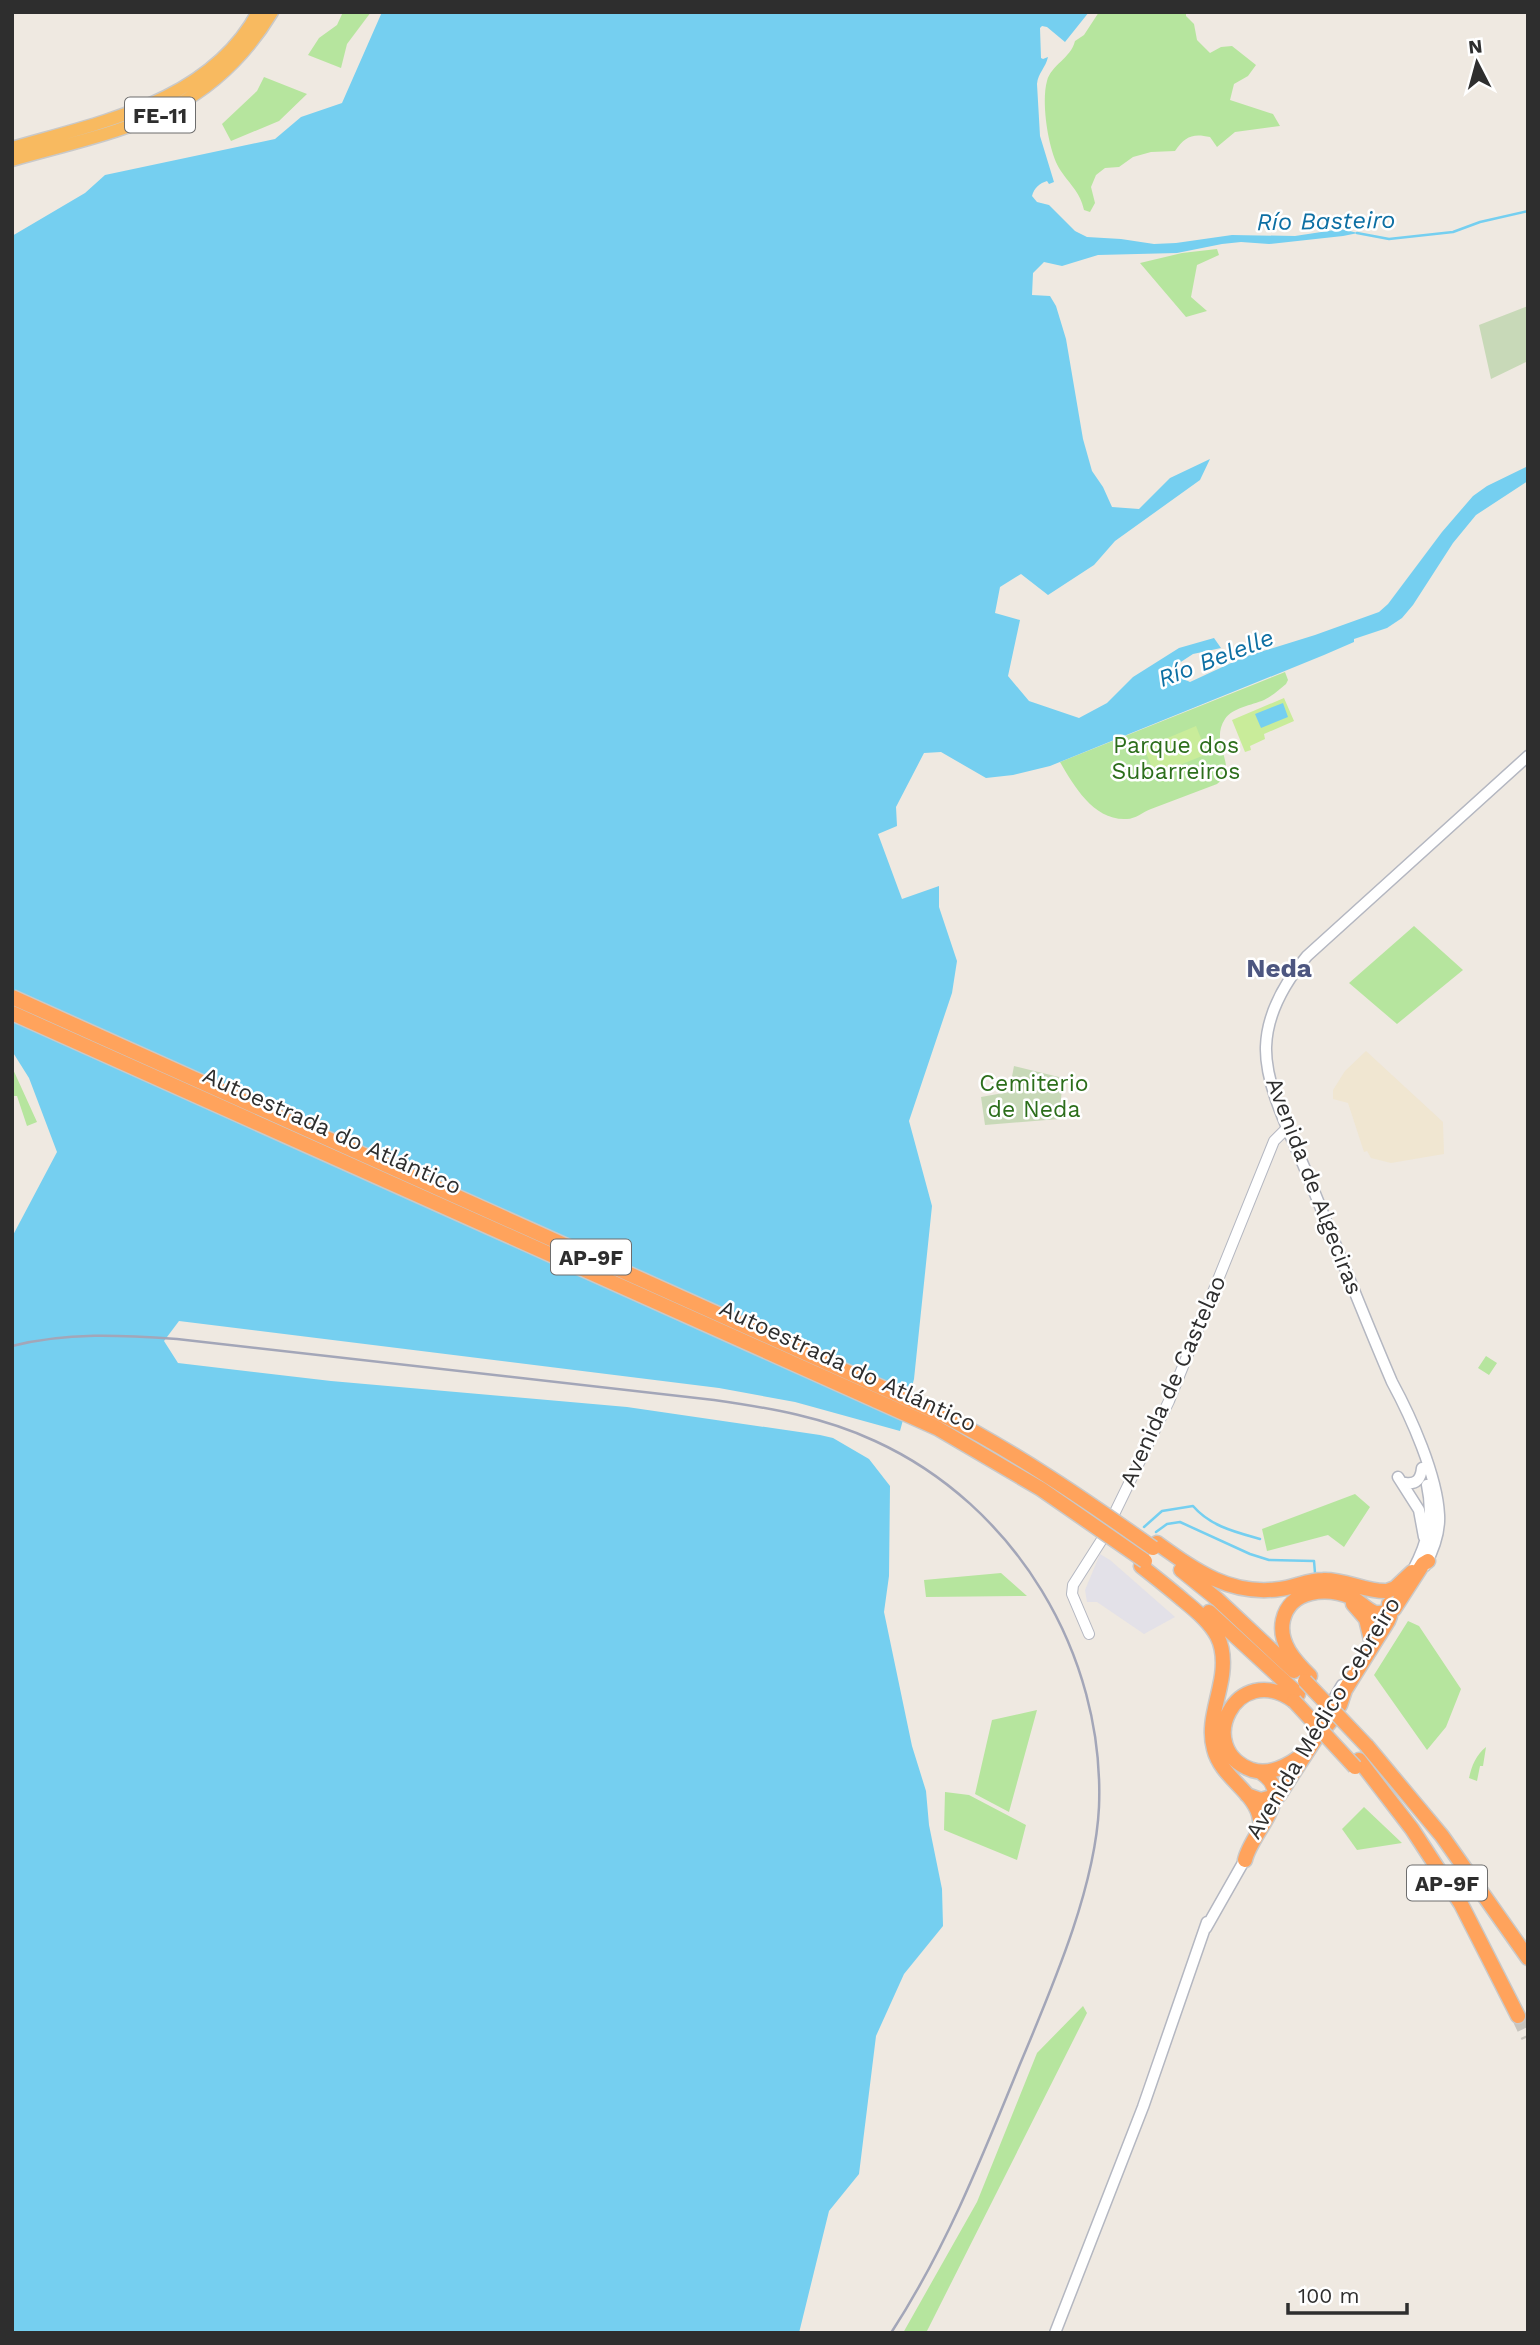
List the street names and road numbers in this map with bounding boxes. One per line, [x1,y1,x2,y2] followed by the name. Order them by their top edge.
[125,97,195,132] road number: FE-11
[199,1062,465,1200] street label: Autoestrada do Atlántico
[1260,1074,1368,1298] street label: Avenida de Algeciras
[551,1240,631,1274] road number: AP-9F
[1114,1271,1232,1491] street label: Avenida de Castelao
[715,1295,981,1437] street label: Autoestrada do Atlántico
[1240,1592,1406,1844] street label: Avenida Médico Cebreiro
[1407,1866,1487,1900] road number: AP-9F

